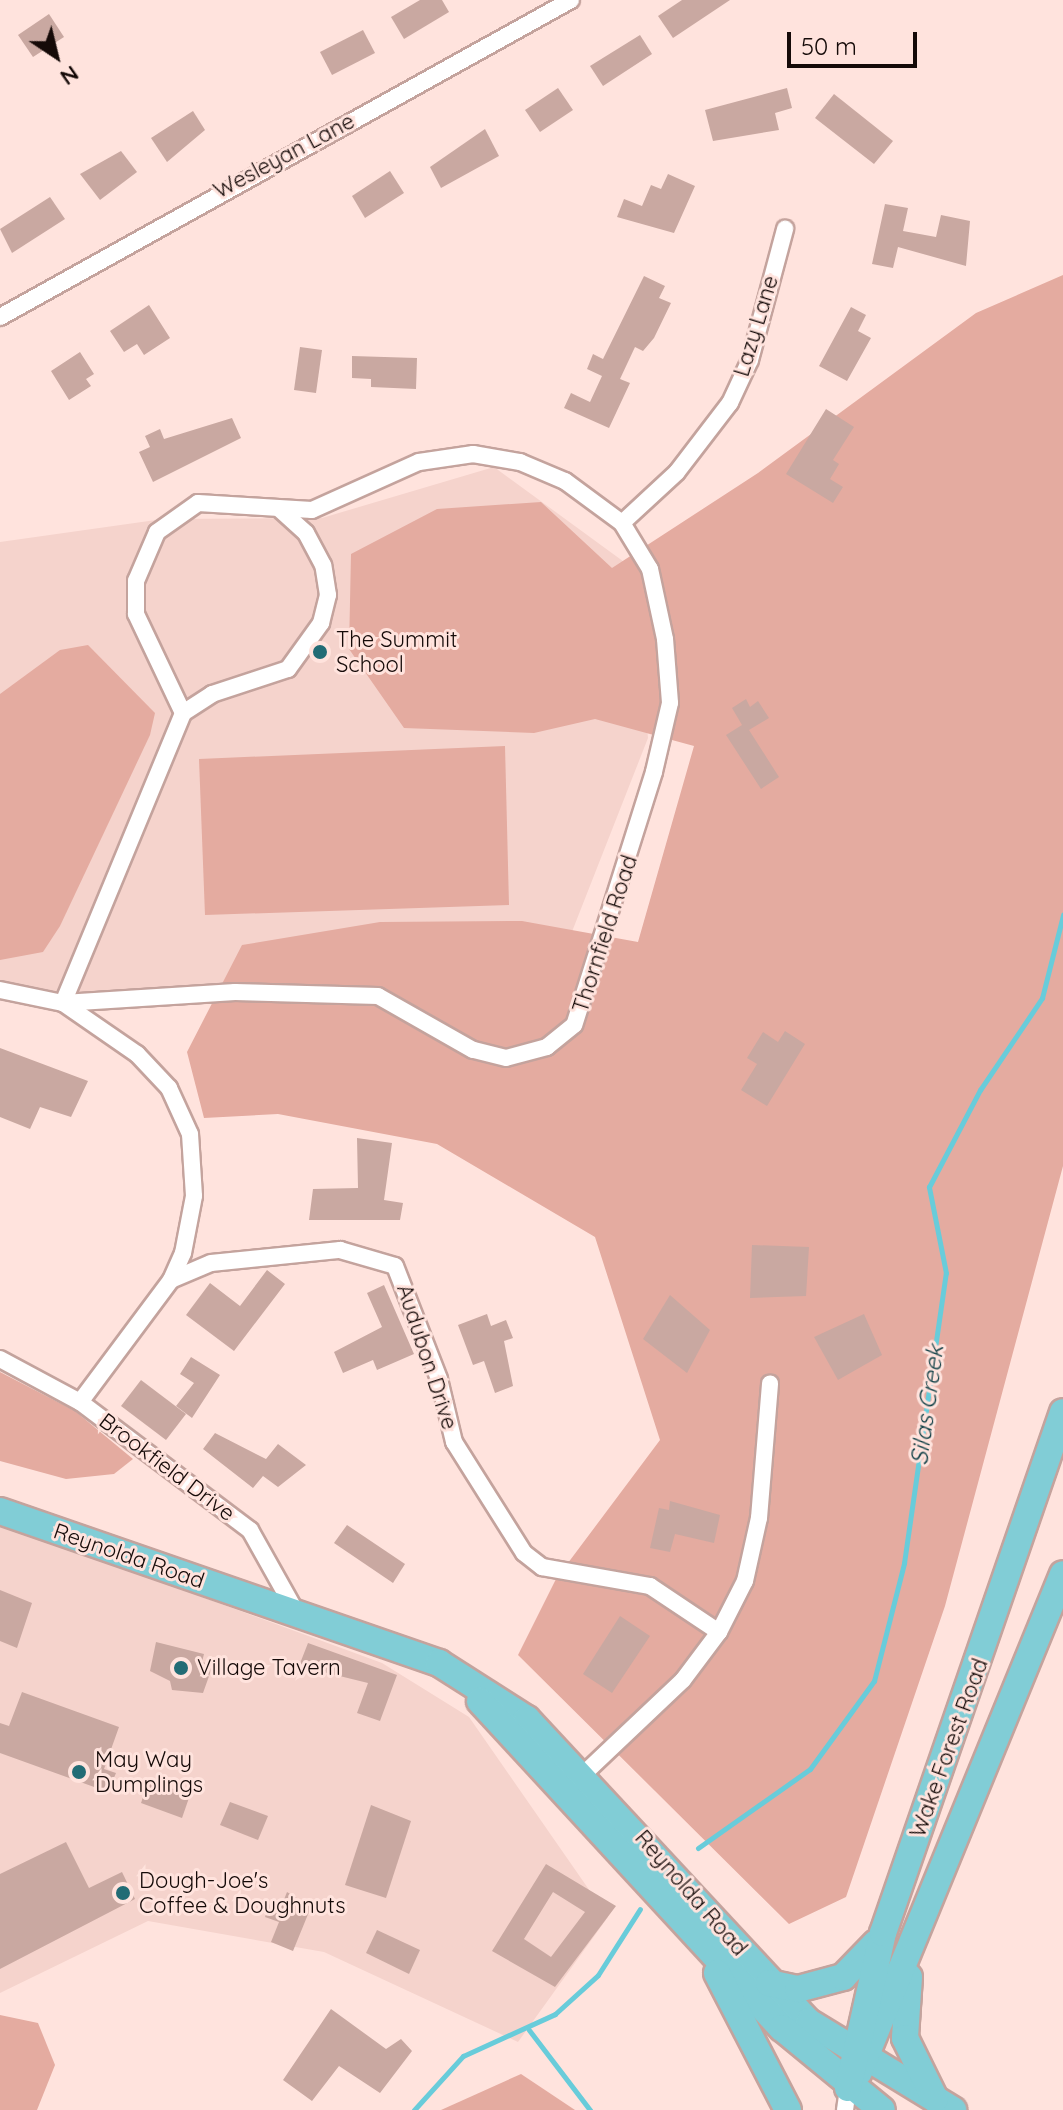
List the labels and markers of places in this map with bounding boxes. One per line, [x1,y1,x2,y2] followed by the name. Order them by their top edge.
[336,626,457,678] place label: The Summit School
[311,643,329,661] marker: The Summit School
[197,1655,341,1681] place label: Village Tavern
[172,1659,190,1677] marker: Village Tavern
[95,1746,203,1798] place label: May Way Dumplings
[70,1763,88,1781] marker: May Way Dumplings
[139,1867,346,1918] place label: Dough-Joe's Coffee & Doughnuts
[114,1884,132,1902] marker: Dough-Joe's Coffee & Doughnuts

